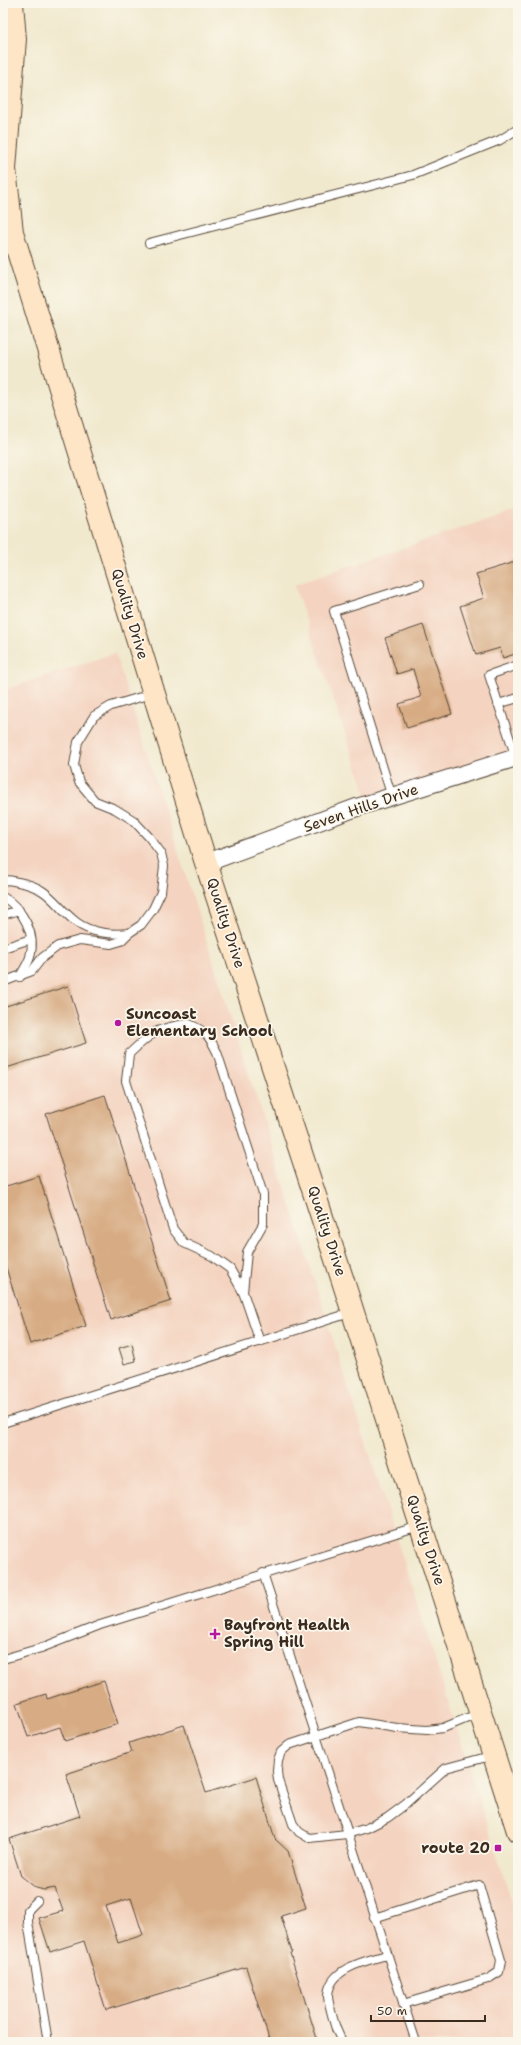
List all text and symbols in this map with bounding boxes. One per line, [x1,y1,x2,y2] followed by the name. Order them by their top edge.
[107,566,153,662] street label: Quality Drive
[301,779,421,837] street label: Seven Hills Drive
[202,875,250,971] street label: Quality Drive
[126,1004,273,1041] place label: Suncoast Elementary School
[113,1018,123,1028] marker: Suncoast Elementary School
[303,1183,351,1279] street label: Quality Drive
[402,1492,450,1588] street label: Quality Drive
[224,1615,350,1652] place label: Bayfront Health Spring Hill
[209,1628,221,1640] marker: Bayfront Health Spring Hill
[421,1838,490,1858] place label: route 20
[493,1843,503,1853] marker: route 20
[371,1997,485,2023] scale bar
[377,2003,407,2019] text: 50 m

